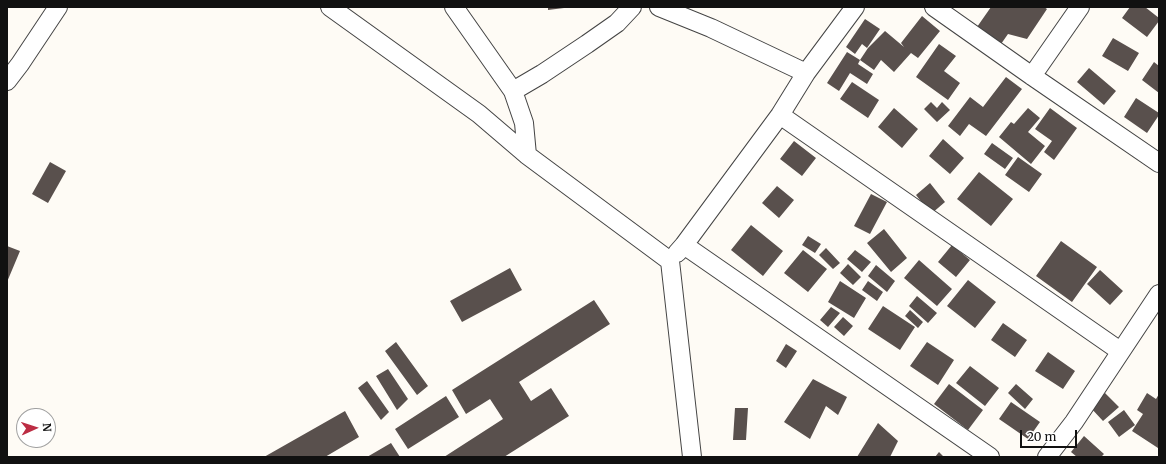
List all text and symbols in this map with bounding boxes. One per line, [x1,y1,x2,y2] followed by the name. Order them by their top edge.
[16,408,56,448] north arrow
[1022,422,1079,448] scale bar
[40,423,54,432] text: N
[1027,429,1056,444] text: 20 m

